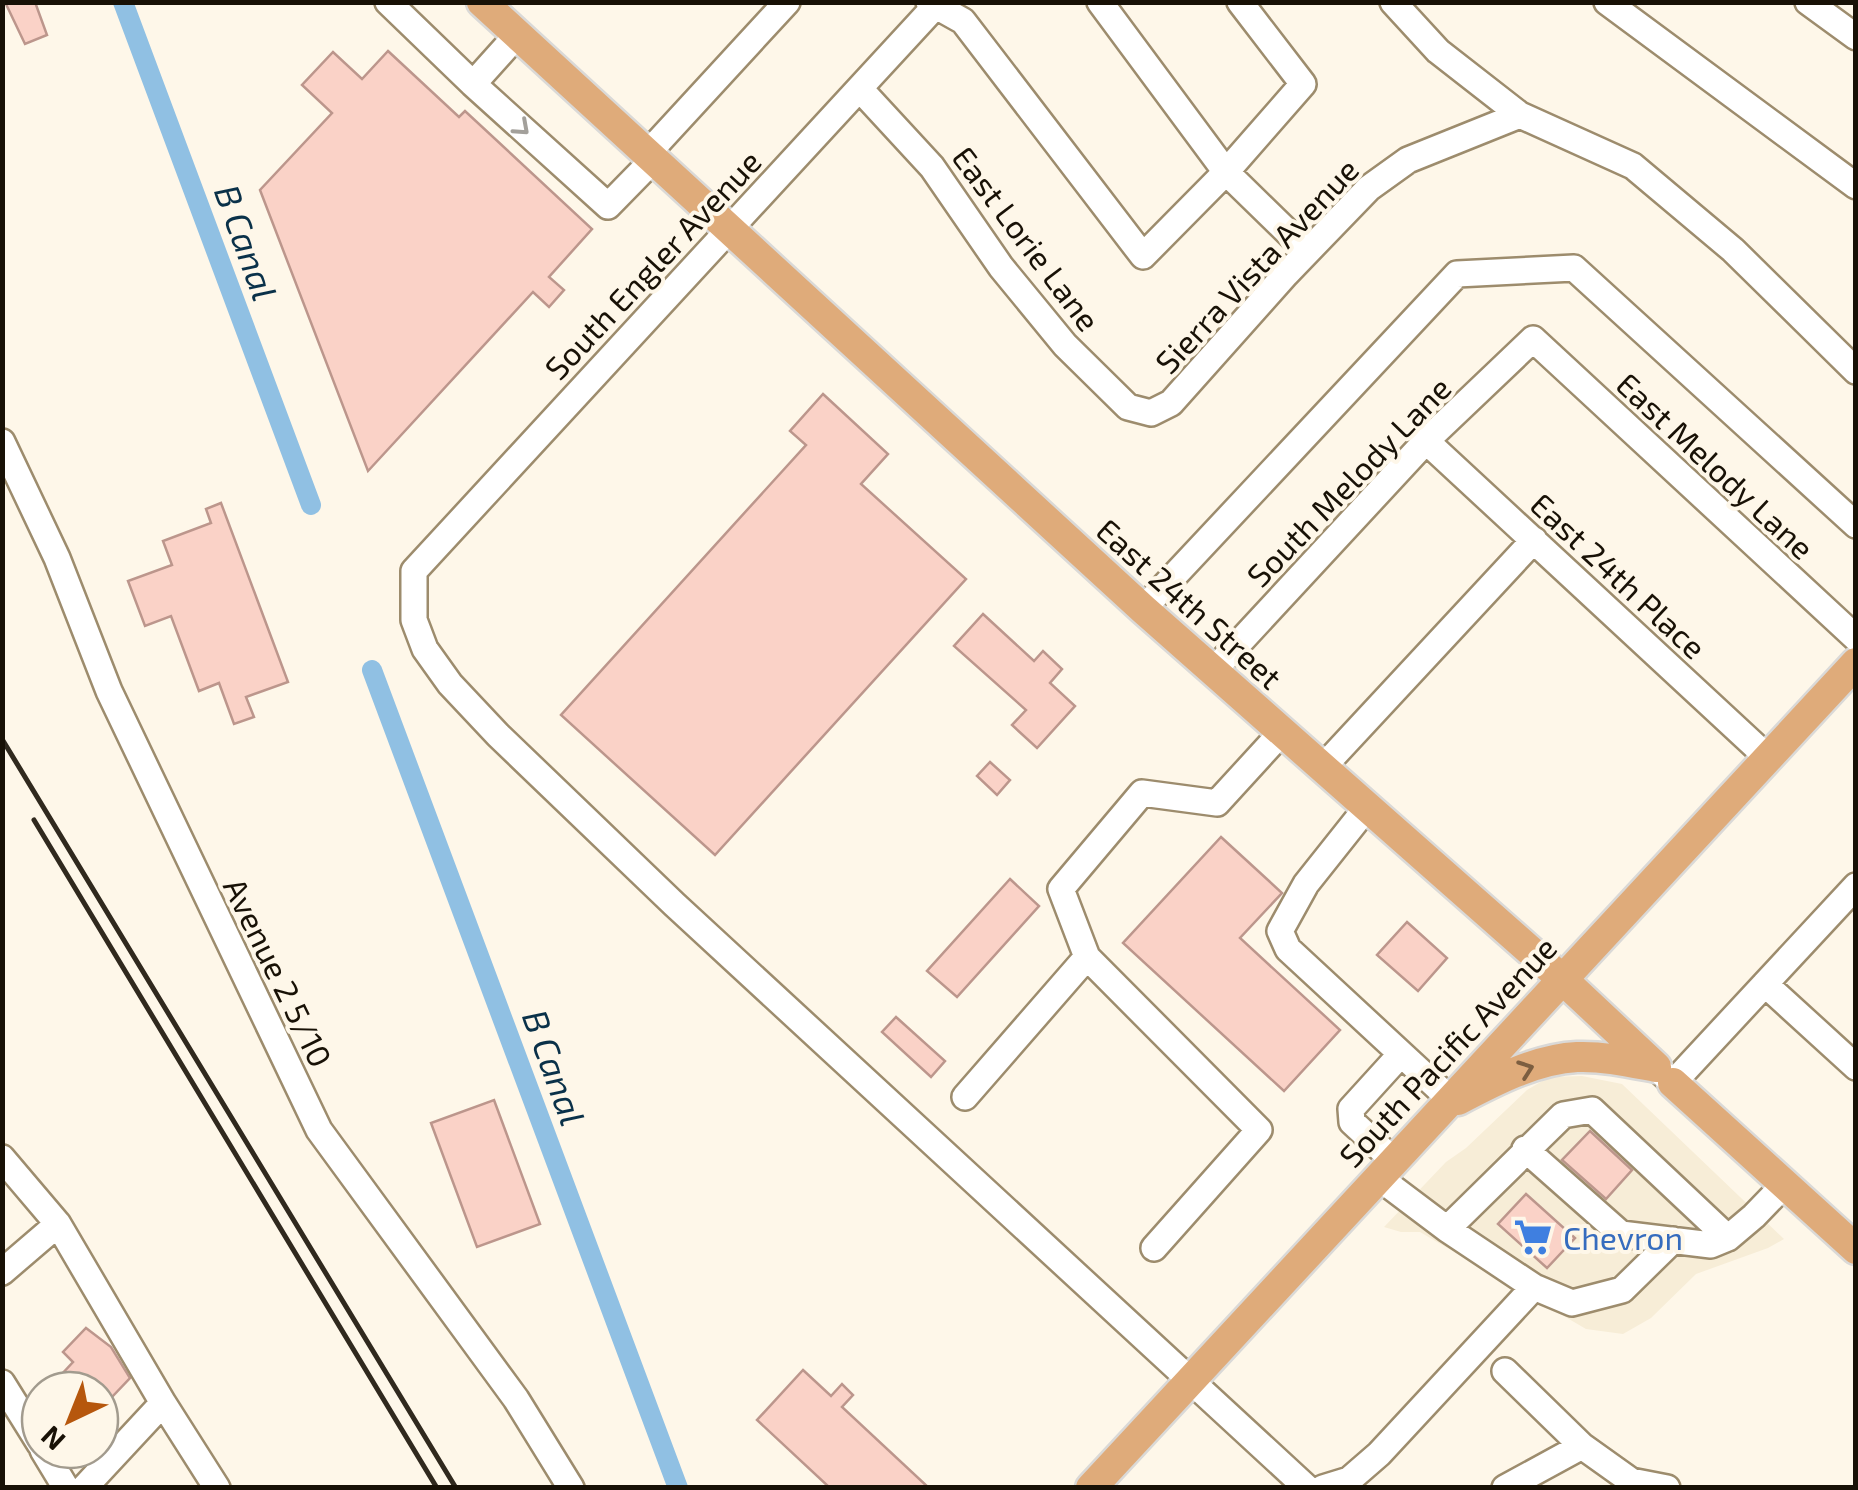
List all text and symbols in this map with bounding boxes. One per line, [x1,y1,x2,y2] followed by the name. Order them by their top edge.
[510,116,529,134] one-way arrow
[945,139,1109,337] street label: East Lorie Lane
[536,142,768,386] street label: South Engler Avenue
[1147,150,1365,380] street label: Sierra Vista Avenue
[207,179,287,305] water label: B Canal
[1610,364,1822,566] street label: East Melody Lane
[1238,368,1458,594] street label: South Melody Lane
[1524,484,1714,666] street label: East 24th Place
[1090,510,1290,696] street label: East 24th Street
[217,871,341,1073] street label: Avenue 2 5/10
[1331,928,1563,1174] street label: South Pacific Avenue
[515,1004,595,1130] water label: B Canal
[1517,1060,1534,1081] one-way arrow
[1512,1216,1554,1258] supermarket icon: Chevron
[1563,1218,1683,1256] place label: Chevron
[20,1370,120,1470] north arrow
[33,1420,71,1458] text: N

